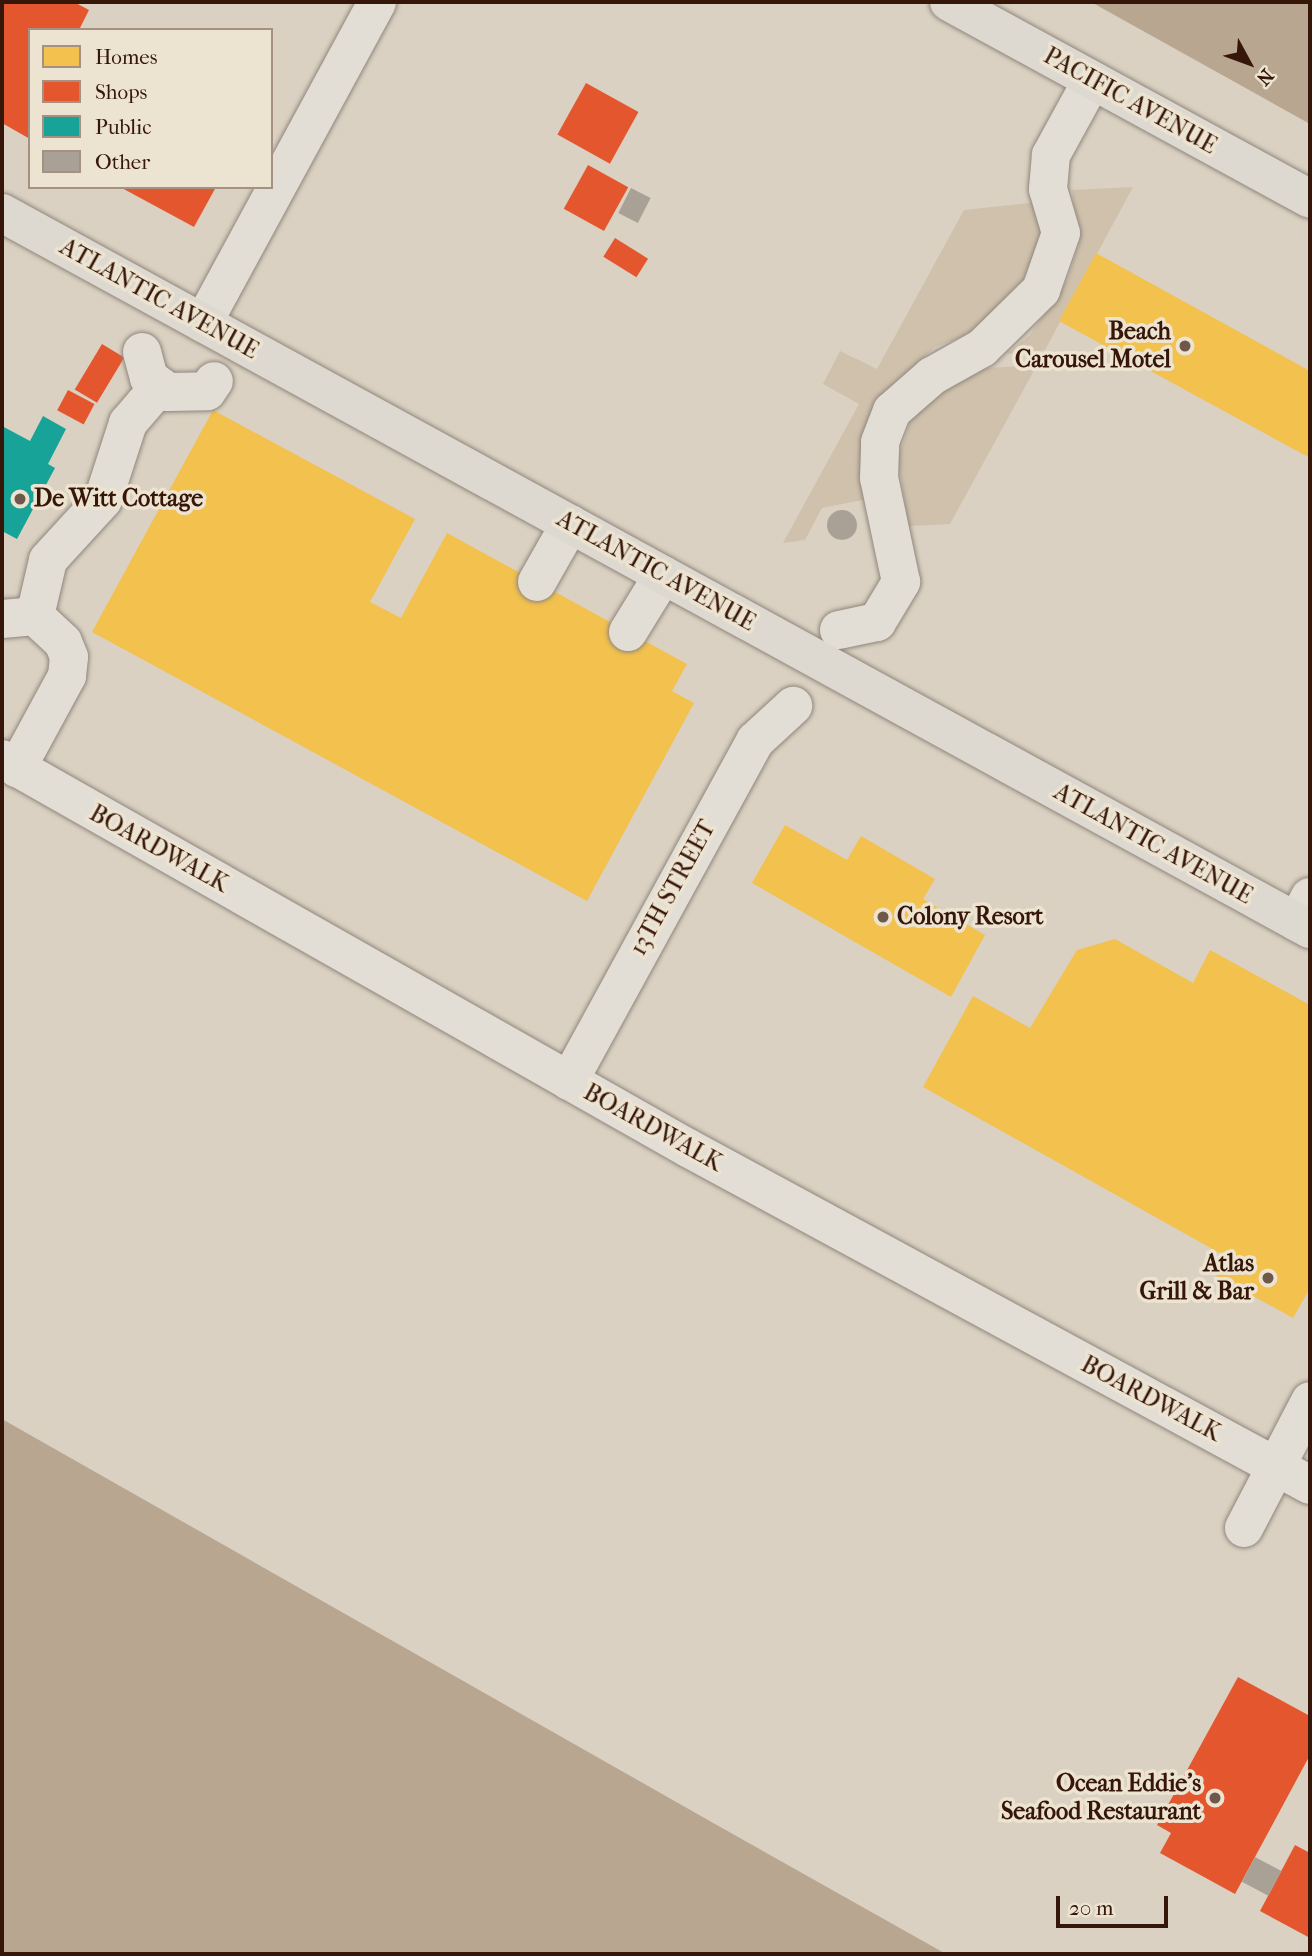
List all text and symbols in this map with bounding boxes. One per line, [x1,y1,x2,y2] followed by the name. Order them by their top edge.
[28,28,273,189] legend
[1214,28,1284,98] north arrow
[1038,42,1222,160] street label: PACIFIC AVENUE
[95,45,157,69] text: Homes
[1252,64,1278,89] text: N
[95,80,147,104] text: Shops
[95,115,151,139] text: Public
[95,150,150,174] text: Other
[55,233,263,365] street label: ATLANTIC AVENUE
[1015,318,1171,374] place label: Beach Carousel Motel
[1177,338,1193,354] marker: Beach Carousel Motel
[34,485,203,513] place label: De Witt Cottage
[12,491,28,507] marker: De Witt Cottage
[552,505,760,637] street label: ATLANTIC AVENUE
[1049,778,1257,910] street label: ATLANTIC AVENUE
[84,799,234,899] street label: BOARDWALK
[624,815,722,961] street label: 13TH STREET
[897,903,1043,931] place label: Colony Resort
[875,909,891,925] marker: Colony Resort
[578,1078,728,1178] street label: BOARDWALK
[1140,1250,1254,1306] place label: Atlas Grill & Bar
[1260,1270,1276,1286] marker: Atlas Grill & Bar
[1076,1350,1226,1448] street label: BOARDWALK
[1001,1770,1201,1826] place label: Ocean Eddie's Seafood Restaurant
[1207,1790,1223,1806] marker: Ocean Eddie's Seafood Restaurant
[1060,1882,1172,1926] scale bar
[1069,1896,1113,1920] text: 20 m

